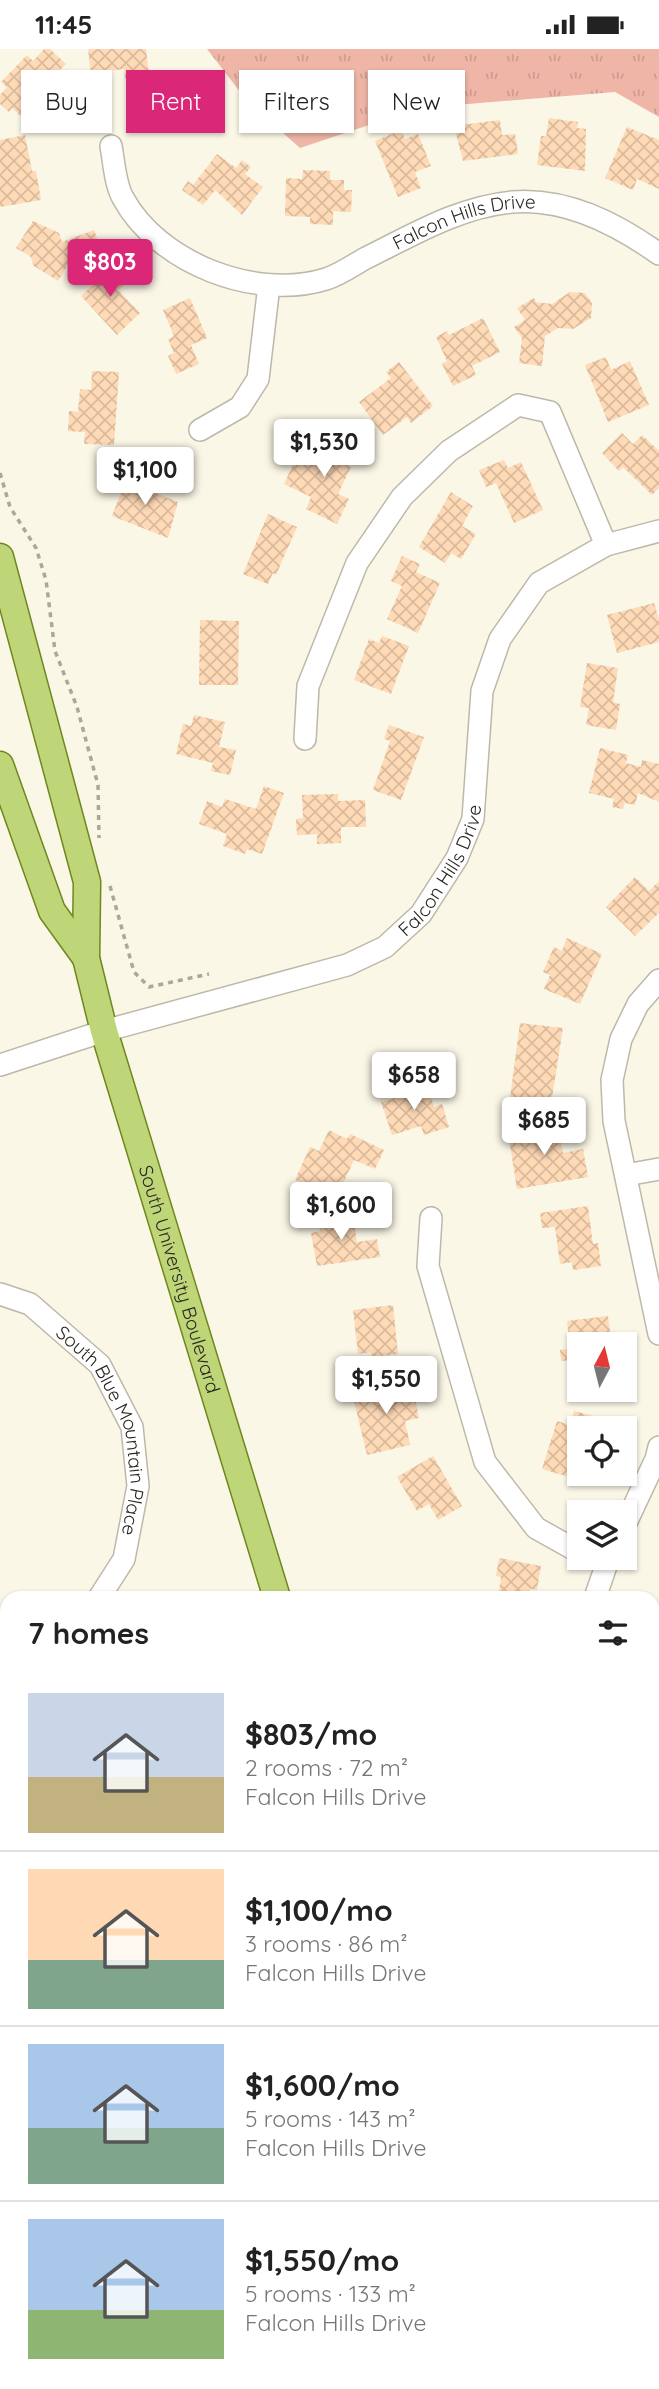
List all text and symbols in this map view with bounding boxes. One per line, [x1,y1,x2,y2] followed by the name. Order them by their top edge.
[35,8,93,41] text: 11:45
[21,70,112,133] chip: Buy
[126,70,225,133] chip: Rent
[239,70,354,133] chip: Filters
[368,70,465,133] chip: New
[388,189,536,255] street label: Falcon Hills Drive
[69,239,151,299] pin: $803
[84,247,136,276] text: $803
[267,419,381,479] pin: $1,530
[290,427,358,456] text: $1,530
[88,447,202,507] pin: $1,100
[113,455,177,484] text: $1,100
[393,804,486,941] street label: Falcon Hills Drive
[373,1053,455,1112] pin: $658
[388,1060,440,1089] text: $658
[503,1097,585,1157] pin: $685
[518,1105,570,1134] text: $685
[134,1162,226,1396] street label: South University Boulevard
[284,1183,398,1242] pin: $1,600
[306,1190,376,1219] text: $1,600
[51,1320,150,1538] street label: South Blue Mountain Place
[567,1332,637,1402] north arrow
[567,1332,637,1570] map controls
[329,1357,443,1416] pin: $1,550
[351,1364,421,1393] text: $1,550
[567,1416,637,1486] button: locate
[567,1500,637,1570] button: layers
[28,1614,149,1652] text: 7 homes
[594,1614,632,1652] icon: filters
[245,1715,377,1753] text: $803/mo
[84,1721,168,1805] icon: home
[245,1753,408,1782] text: 2 rooms · 72 m²
[245,1782,426,1811] text: Falcon Hills Drive
[245,1891,393,1929] text: $1,100/mo
[84,1897,168,1981] icon: home
[245,1929,408,1958] text: 3 rooms · 86 m²
[245,1958,426,1987] text: Falcon Hills Drive
[245,2066,400,2104] text: $1,600/mo
[84,2072,168,2156] icon: home
[245,2104,416,2133] text: 5 rooms · 143 m²
[245,2133,426,2162] text: Falcon Hills Drive
[245,2241,399,2279] text: $1,550/mo
[84,2247,168,2331] icon: home
[245,2279,416,2308] text: 5 rooms · 133 m²
[245,2308,426,2337] text: Falcon Hills Drive

